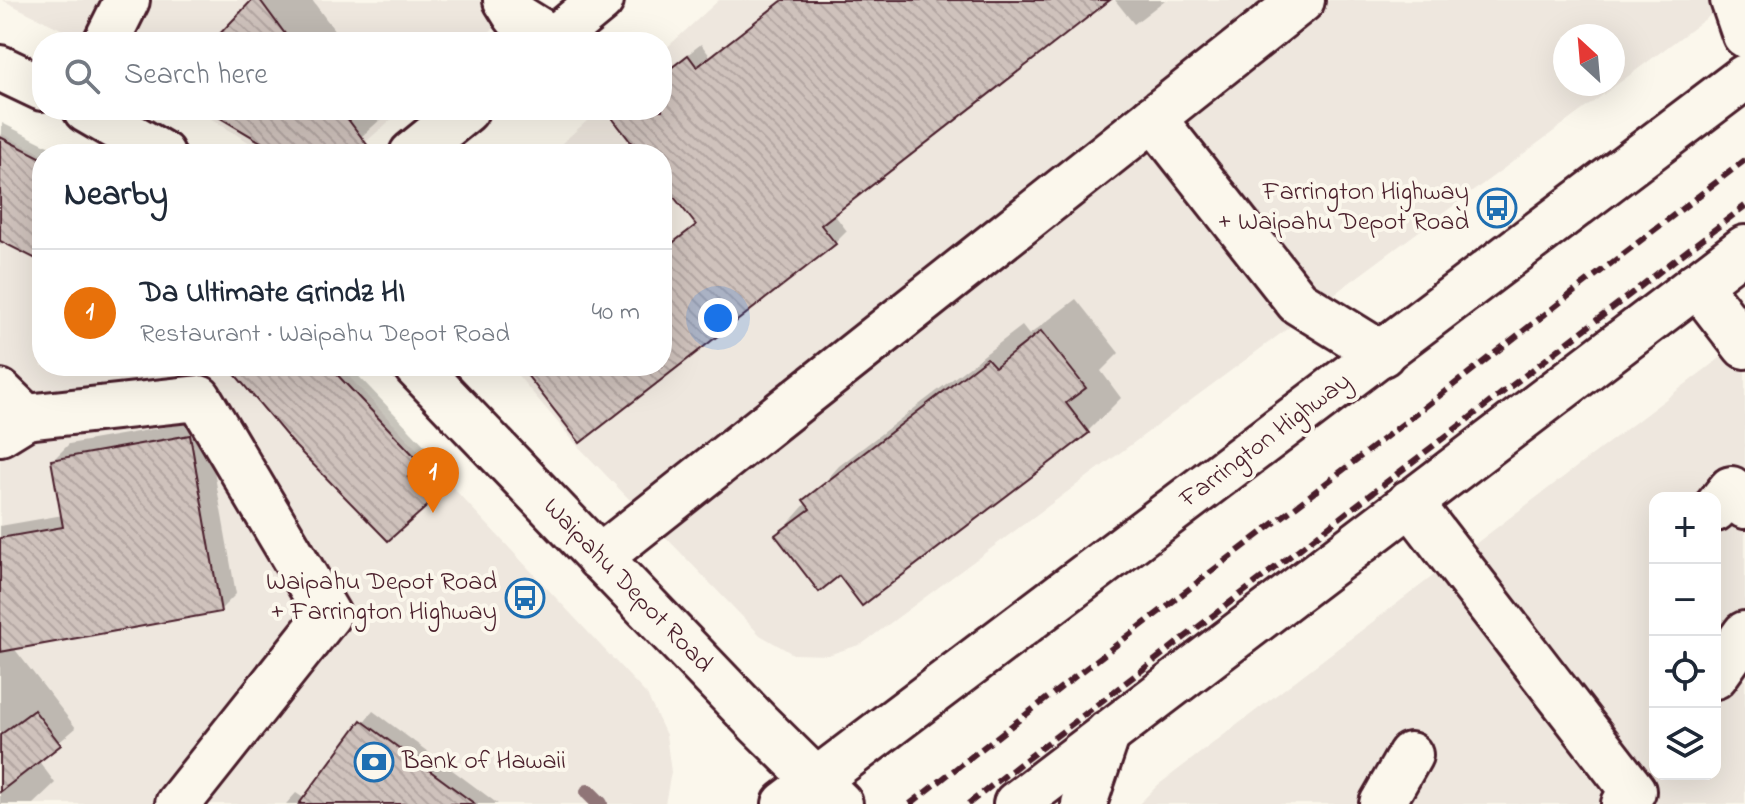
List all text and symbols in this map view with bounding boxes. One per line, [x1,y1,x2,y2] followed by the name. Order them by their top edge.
[1553,24,1625,96] north arrow
[32,32,672,120] search box
[60,54,104,98] icon: search
[124,54,268,98] text: Search here
[64,171,168,221] text: Nearby
[1218,174,1469,242] place label: Farrington Highway + Waipahu Depot Road
[1476,187,1518,229] bus stop icon: Farrington Highway + Waipahu Depot Road
[140,272,405,316] text: Da Ultimate Grindz HI
[86,294,94,332] text: 1
[591,294,640,332] text: 40 m
[698,298,738,338] your location
[140,316,510,354] text: Restaurant · Waipahu Depot Road
[1171,364,1360,519] street label: Farrington Highway
[407,447,459,513] pin: 1
[533,490,721,683] street label: Waipahu Depot Road
[1649,492,1721,780] map controls
[1649,492,1721,564] button: +
[266,564,497,632] place label: Waipahu Depot Road + Farrington Highway
[1649,564,1721,636] button: −
[504,577,546,619] bus stop icon: Waipahu Depot Road + Farrington Highway
[1649,636,1721,708] button: locate
[1649,708,1721,780] button: layers
[353,741,395,783] bank icon: Bank of Hawaii
[401,743,566,781] place label: Bank of Hawaii

